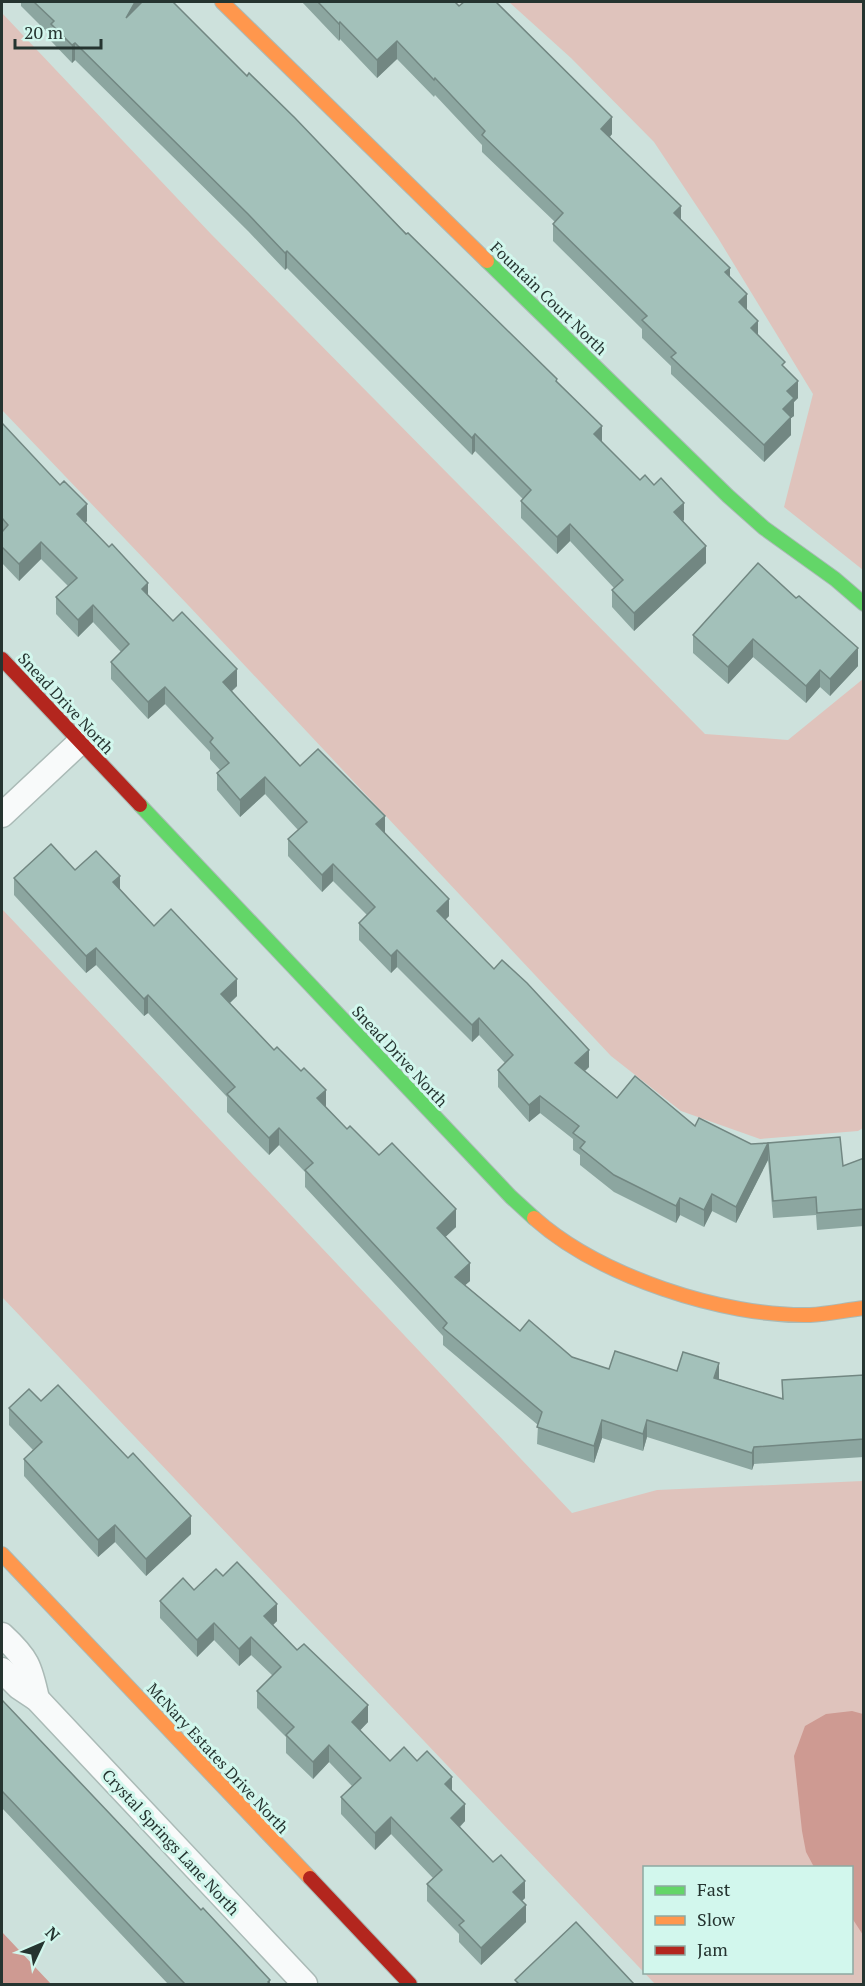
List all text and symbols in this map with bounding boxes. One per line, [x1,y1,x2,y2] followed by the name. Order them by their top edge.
[15,12,100,50] scale bar
[24,20,64,44] text: 20 m
[486,236,613,360] street label: Fountain Court North
[13,648,119,759] street label: Snead Drive North
[347,1001,453,1112] street label: Snead Drive North
[142,1678,294,1839] street label: McNary Estates Drive North
[97,1764,245,1920] street label: Crystal Springs Lane North
[643,1866,853,1974] legend
[697,1877,731,1901] text: Fast
[697,1907,736,1931] text: Slow
[12,1914,72,1974] north arrow
[41,1922,65,1946] text: N
[697,1937,728,1961] text: Jam

